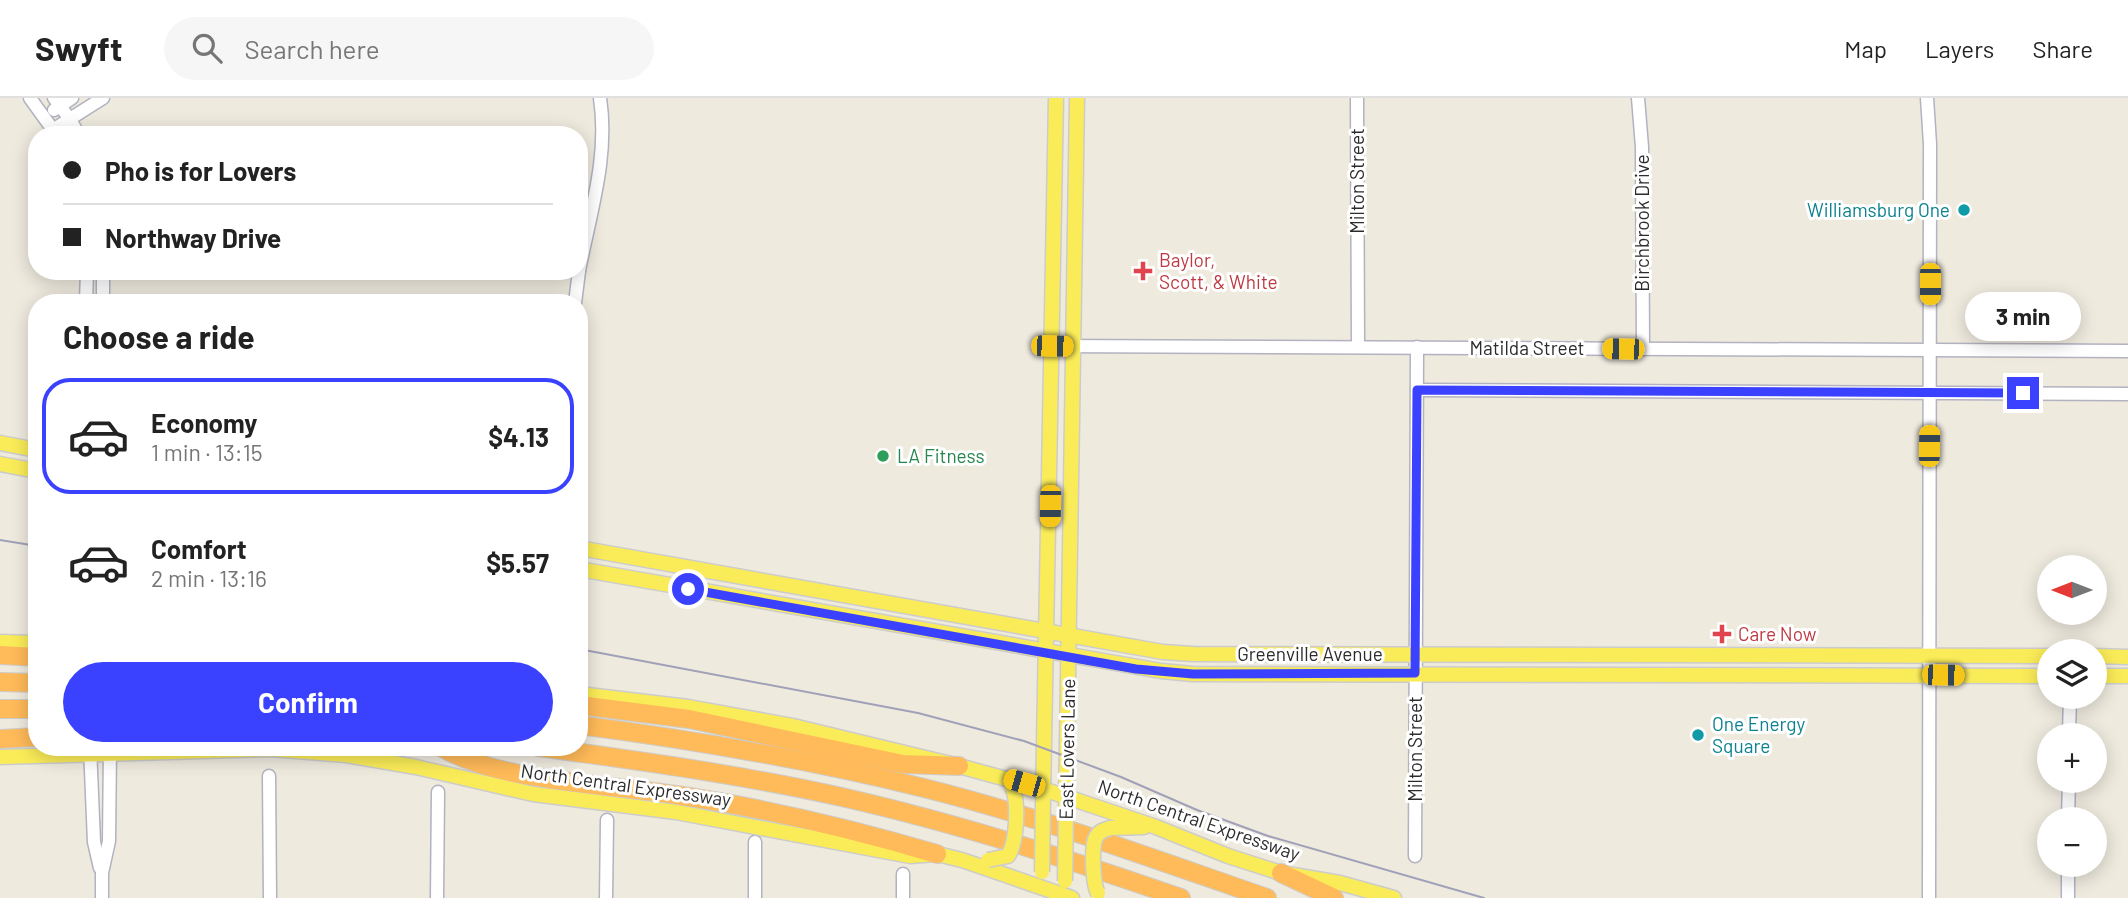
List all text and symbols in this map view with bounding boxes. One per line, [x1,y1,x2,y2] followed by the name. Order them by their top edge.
[164,17,654,80] search box
[35,28,122,68] text: Swyft
[188,29,226,67] icon: search
[244,33,380,64] text: Search here
[1844,34,1887,63] text: Map
[1925,34,1994,63] text: Layers
[2032,34,2093,63] text: Share
[1345,128,1368,234] street label: Milton Street
[1630,154,1653,292] street label: Birchbrook Drive
[105,155,296,186] text: Pho is for Lovers
[1807,198,1950,221] place label: Williamsburg One
[1956,202,1972,218] marker: Williamsburg One
[105,222,281,253] text: Northway Drive
[1159,248,1278,293] place label: Baylor, Scott, & White
[1133,261,1153,281] marker: Baylor, Scott, & White
[1920,263,1941,305] car
[1965,292,2081,341] callout: 3 min
[1996,302,2050,330] text: 3 min
[63,317,255,355] text: Choose a ride
[1031,335,1074,357] car
[1469,336,1585,359] street label: Matilda Street
[1602,338,1645,360] car
[2007,377,2039,409] route end
[67,405,130,468] icon: car
[151,407,257,438] text: Economy
[488,421,549,452] text: $4.13
[1919,425,1940,467] car
[151,438,263,466] text: 1 min · 13:15
[897,444,985,467] place label: LA Fitness
[875,448,891,464] marker: LA Fitness
[1040,485,1061,527] car
[67,531,130,594] icon: car
[151,533,247,564] text: Comfort
[486,547,549,578] text: $5.57
[2037,555,2107,625] north arrow
[2037,555,2107,877] map controls
[151,564,267,592] text: 2 min · 13:16
[672,573,704,605] route start
[1738,622,1817,645] place label: Care Now
[1712,624,1732,644] marker: Care Now
[2037,639,2107,709] button: layers
[1237,642,1383,665] street label: Greenville Avenue
[63,662,553,742] button: Confirm
[1922,664,1965,686] car
[1054,678,1079,820] street label: East Lovers Lane
[1403,696,1426,802] street label: Milton Street
[1712,712,1805,757] place label: One Energy Square
[2037,723,2107,793] button: +
[1690,727,1706,743] marker: One Energy Square
[520,758,733,811] street label: North Central Expressway
[1001,767,1048,799] car
[1095,774,1303,865] street label: North Central Expressway
[2037,807,2107,877] button: −

